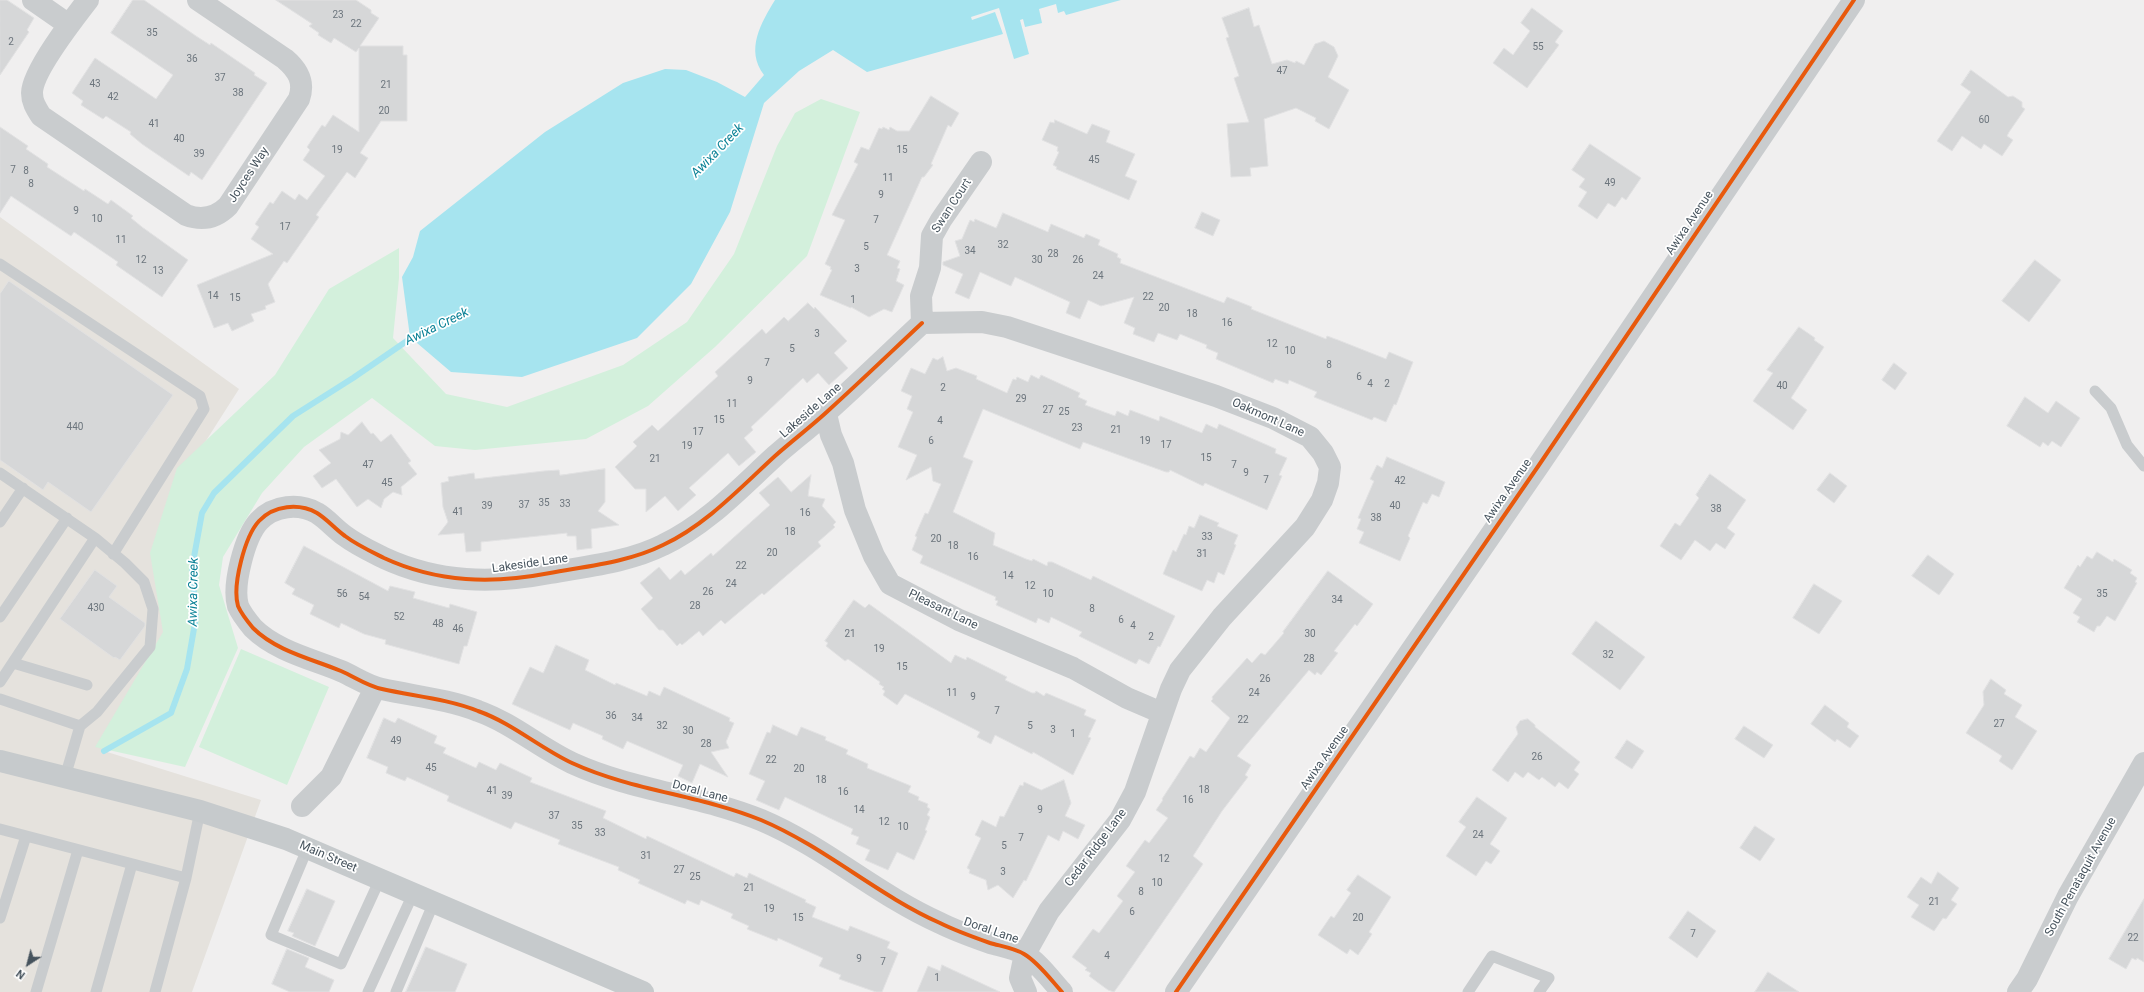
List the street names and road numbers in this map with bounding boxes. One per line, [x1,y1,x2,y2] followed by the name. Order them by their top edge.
[226,145,272,205] street label: Joyces Way
[929,176,975,236] street label: Swan Court
[1663,188,1717,258] street label: Awixa Avenue
[777,380,845,442] street label: Lakeside Lane
[1230,396,1306,440] street label: Oakmont Lane
[1481,456,1535,526] street label: Awixa Avenue
[491,552,569,576] street label: Lakeside Lane
[906,587,980,633] street label: Pleasant Lane
[1298,723,1352,793] street label: Awixa Avenue
[671,778,729,806] street label: Doral Lane
[1062,806,1130,890] street label: Cedar Ridge Lane
[2042,815,2120,939] street label: South Penataquit Avenue
[297,838,359,876] street label: Main Street
[962,915,1020,947] street label: Doral Lane

